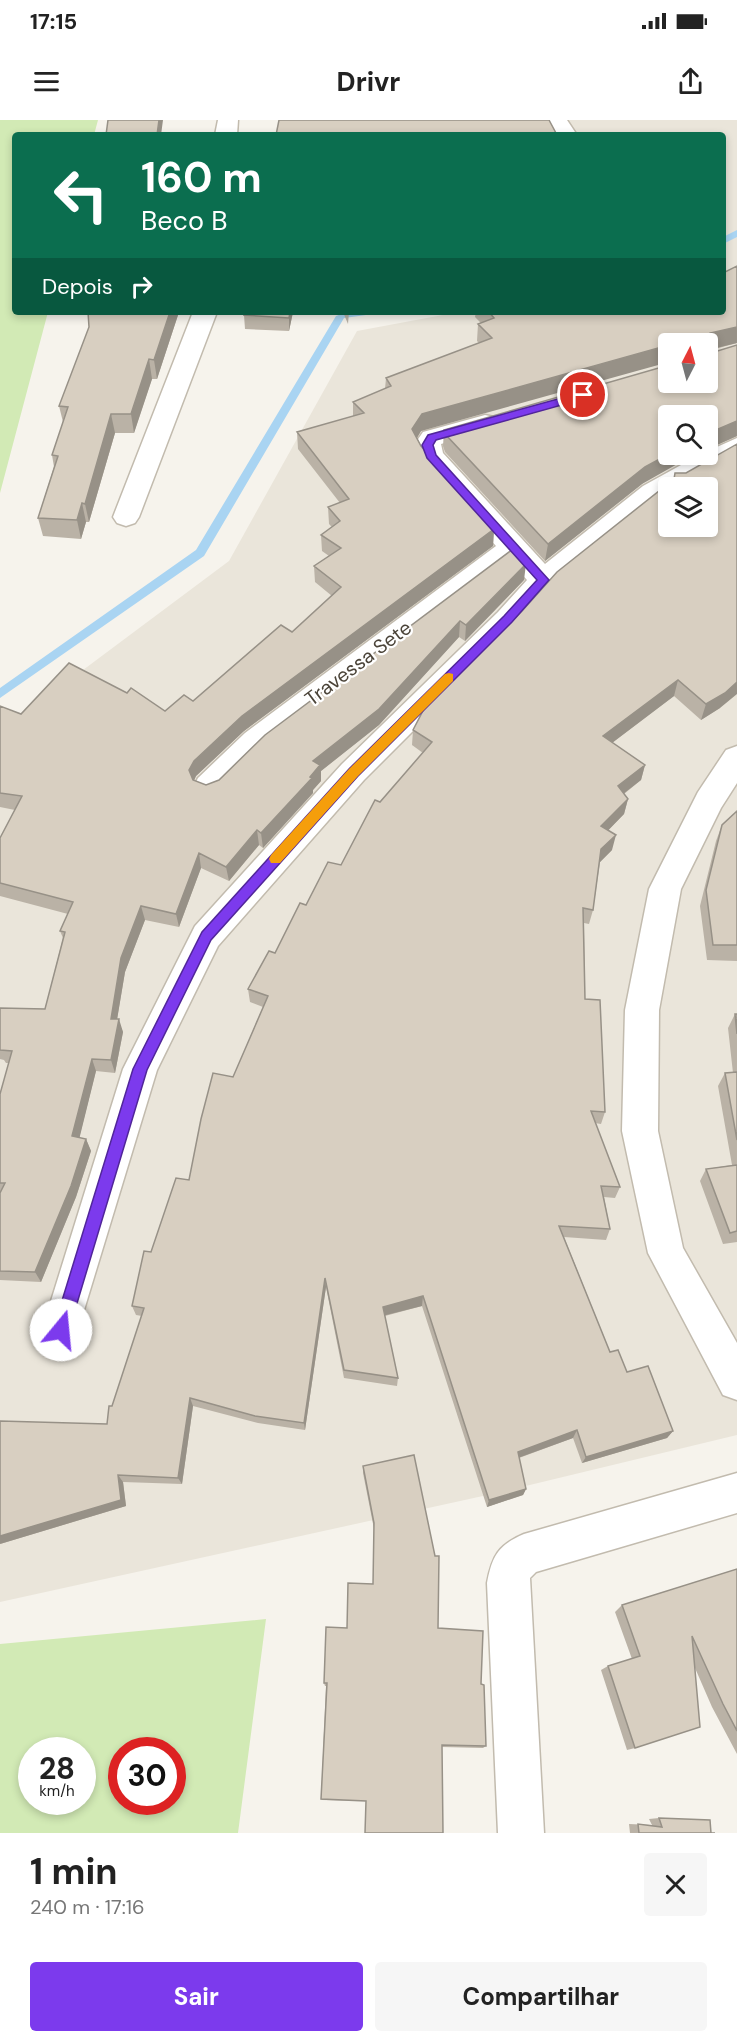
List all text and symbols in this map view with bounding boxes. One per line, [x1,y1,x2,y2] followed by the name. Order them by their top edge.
[30,7,77,36] text: 17:15
[337,64,400,99] text: Drivr
[30,65,63,98] icon: menu
[674,65,707,98] icon: share
[141,150,262,205] text: 160 m
[42,156,120,234] icon: left
[141,203,228,238] text: Beco B
[125,270,158,303] icon: right
[42,272,113,301] text: Depois
[658,333,718,393] north arrow
[658,333,718,537] map controls
[557,369,608,420] pin
[566,378,599,411] icon: arrive
[658,405,718,465] button: search
[658,477,718,537] button: layers
[299,614,417,712] street label: Travessa Sete
[29,1298,93,1362] position arrow
[108,1737,186,1815] speed limit sign: 30
[39,1749,75,1788] text: 28
[39,1781,75,1801] text: km/h
[30,1848,118,1895] text: 1 min
[644,1853,707,1916] button: close
[30,1894,145,1920] text: 240 m · 17:16
[30,1962,363,2031] button: Sair
[375,1962,707,2031] button: Compartilhar

